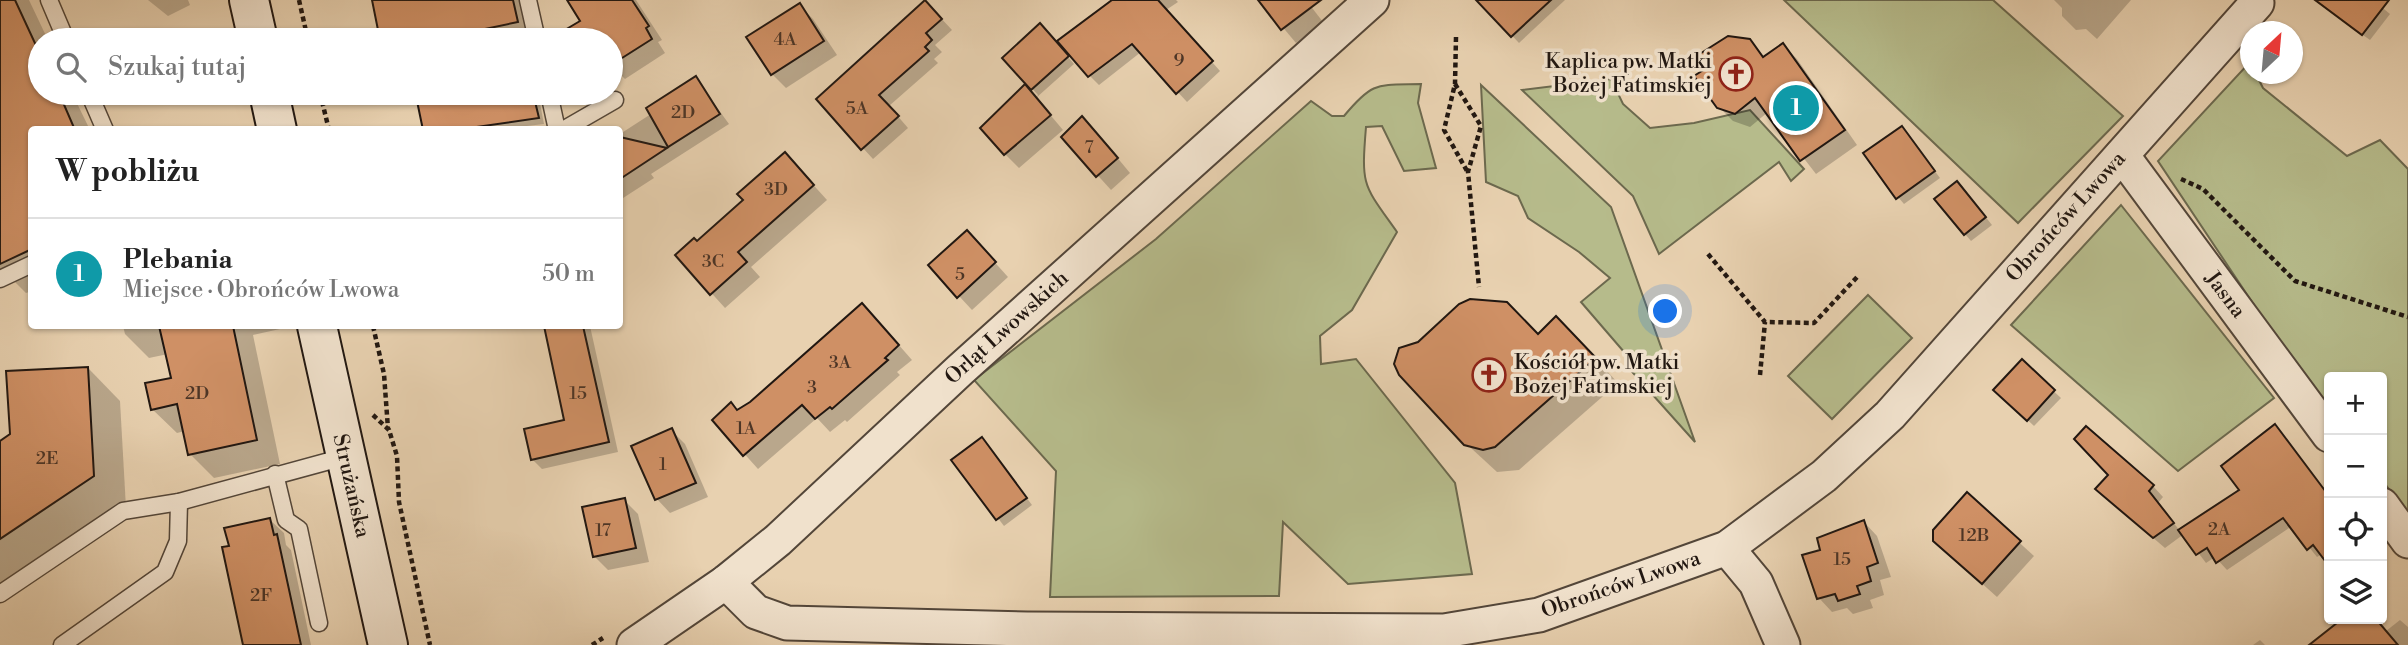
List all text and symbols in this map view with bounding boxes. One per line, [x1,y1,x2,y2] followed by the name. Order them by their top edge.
[2240,21,2303,84] north arrow
[28,28,623,105] search box
[773,28,797,51] house number: 4A
[52,48,90,86] icon: search
[1174,49,1185,72] house number: 9
[1545,49,1712,99] place label: Kaplica pw. Matki Bożej Fatimskiej
[108,51,247,83] text: Szukaj tutaj
[1717,55,1755,93] church icon: Kaplica pw. Matki Bożej Fatimskiej
[1773,82,1819,134] pin: 1
[846,97,869,120] house number: 5A
[671,101,695,124] house number: 2D
[1084,136,1094,159] house number: 7
[2001,146,2132,288] street label: Obrońców Lwowa
[56,153,199,191] text: W pobliżu
[764,178,788,201] house number: 3D
[123,244,233,276] text: Plebania
[702,250,724,273] house number: 3C
[73,260,85,288] text: 1
[542,260,595,288] text: 50 m
[955,263,965,286] house number: 5
[940,265,1075,390] street label: Orląt Lwowskich
[2198,266,2251,324] street label: Jasna
[123,276,399,304] text: Miejsce · Obrońców Lwowa
[1648,294,1682,328] your location
[1513,350,1680,400] place label: Kościół pw. Matki Bożej Fatimskiej
[829,351,852,374] house number: 3A
[1470,356,1508,394] church icon: Kościół pw. Matki Bożej Fatimskiej
[2324,372,2387,624] map controls
[2324,372,2387,435] button: +
[807,376,817,399] house number: 3
[185,382,209,405] house number: 2D
[569,382,587,405] house number: 15
[736,417,757,440] house number: 1A
[326,432,376,541] street label: Strużańska
[2324,435,2387,498] button: −
[36,447,58,470] house number: 2E
[659,453,667,476] house number: 1
[2324,498,2387,561] button: locate
[2208,518,2231,541] house number: 2A
[595,519,611,542] house number: 17
[1958,524,1990,547] house number: 12B
[1538,545,1704,624] street label: Obrońców Lwowa
[1833,548,1851,571] house number: 15
[2324,561,2387,624] button: layers
[250,584,272,607] house number: 2F

